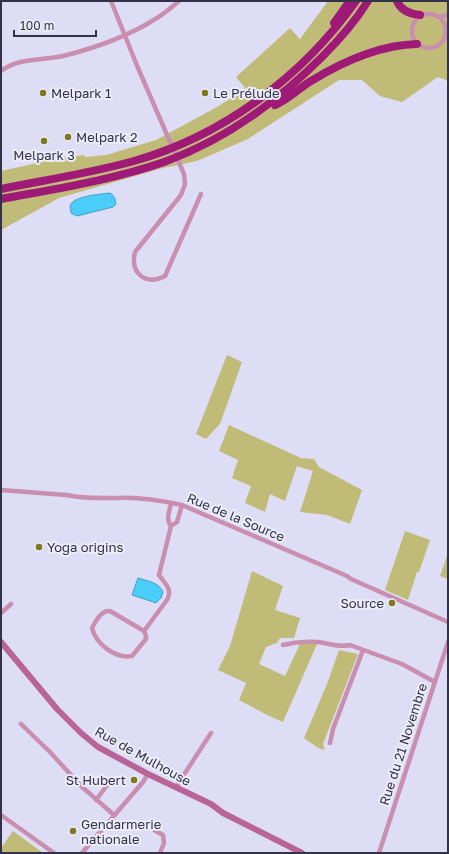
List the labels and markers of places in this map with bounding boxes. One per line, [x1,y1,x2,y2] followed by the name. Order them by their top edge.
[51,85,111,101] place label: Melpark 1
[213,85,280,101] place label: Le Prélude
[38,88,48,98] marker: Melpark 1
[200,88,210,98] marker: Le Prélude
[76,129,137,145] place label: Melpark 2
[63,132,73,142] marker: Melpark 2
[39,136,49,146] marker: Melpark 3
[13,147,75,163] place label: Melpark 3
[47,539,123,555] place label: Yoga origins
[34,542,44,552] marker: Yoga origins
[340,595,384,611] place label: Source
[387,598,397,608] marker: Source
[66,772,126,788] place label: St Hubert
[129,775,139,785] marker: St Hubert
[81,816,161,847] place label: Gendarmerie nationale
[68,826,78,836] marker: Gendarmerie nationale

